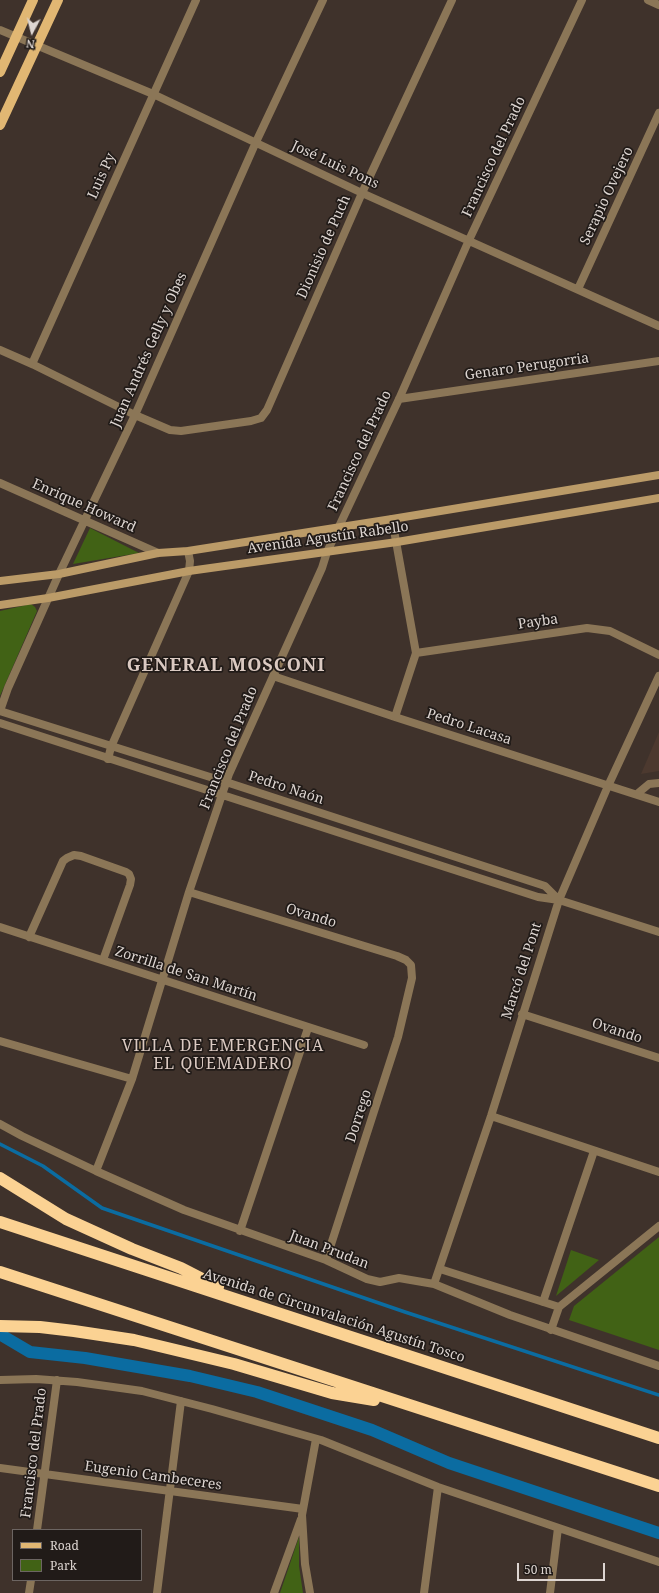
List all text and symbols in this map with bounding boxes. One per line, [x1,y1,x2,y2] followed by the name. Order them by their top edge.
[12,12,52,52] north arrow
[25,36,36,52] text: N
[459,94,529,220] street label: Francisco del Prado
[289,137,381,193] street label: José Luis Pons
[577,144,637,248] street label: Serapio Ovejero
[84,150,120,202] street label: Luis Py
[294,193,354,301] street label: Dionisio de Puch
[107,270,191,430] street label: Juan Andrés Gelly y Obes
[464,350,590,384] street label: Genaro Perugorria
[325,388,395,514] street label: Francisco del Prado
[30,476,138,536] street label: Enrique Howard
[246,518,410,558] street label: Avenida Agustín Rabello
[517,611,559,633] street label: Payba
[127,655,325,677] district label: GENERAL MOSCONI
[197,684,261,812] street label: Francisco del Prado
[424,705,514,749] street label: Pedro Lacasa
[246,768,326,808] street label: Pedro Naón
[284,900,338,932] street label: Ovando
[498,920,546,1022] street label: Marcó del Pont
[113,943,259,1005] street label: Zorrilla de San Martín
[590,1015,644,1047] street label: Ovando
[122,1036,324,1074] district label: VILLA DE EMERGENCIA EL QUEMADERO
[343,1087,375,1145] street label: Dorrego
[287,1227,371,1273] street label: Juan Prudan
[201,1266,467,1366] street label: Avenida de Circunvalación Agustín Tosco
[18,1387,50,1519] street label: Francisco del Prado
[83,1458,223,1494] street label: Eugenio Cambeceres
[12,1529,142,1581] legend
[50,1537,79,1554] text: Road
[519,1555,607,1581] scale bar
[50,1557,77,1574] text: Park
[524,1561,552,1578] text: 50 m

